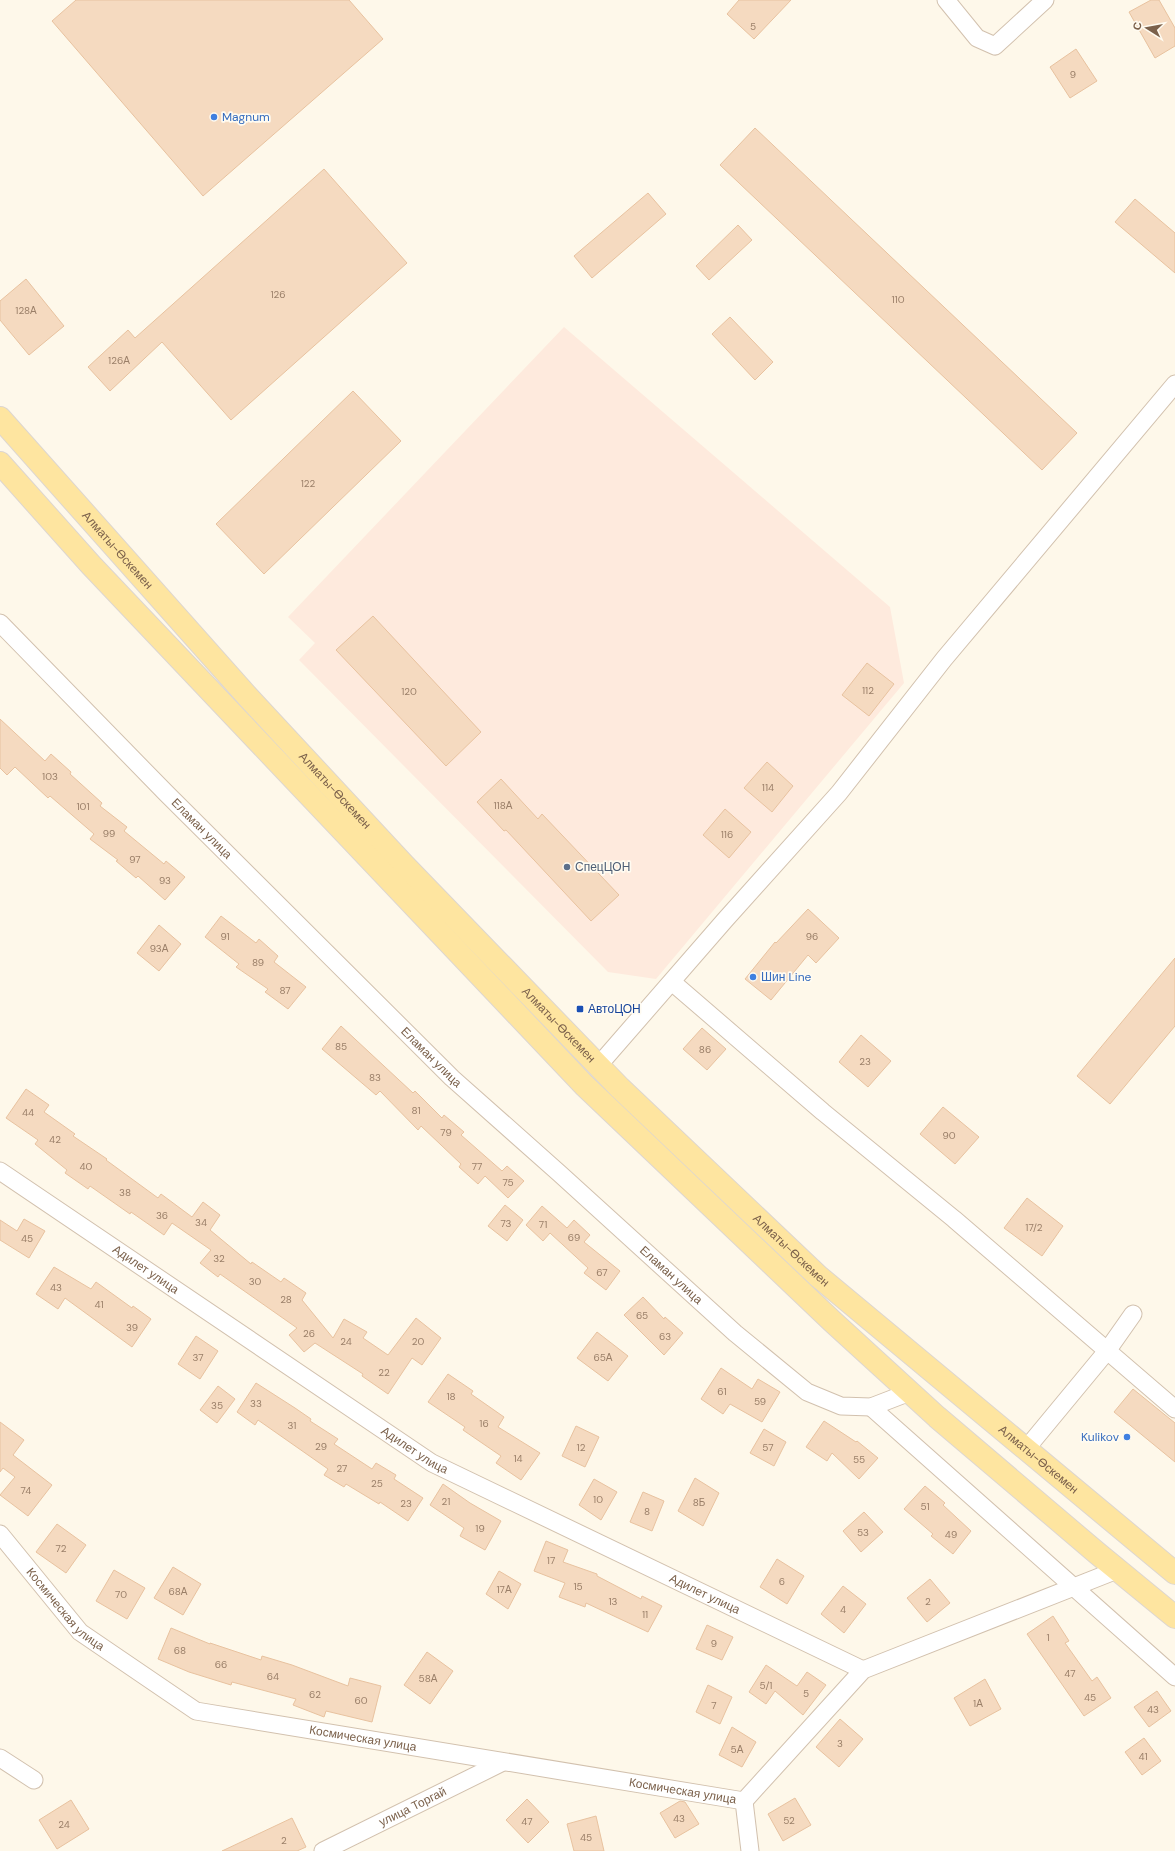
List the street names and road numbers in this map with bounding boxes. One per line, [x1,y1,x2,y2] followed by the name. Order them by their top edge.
[79,508,157,593] street label: Алматы-Өскемен
[295,749,375,832] street label: Алматы-Өскемен
[168,795,236,863] street label: Еламан улица
[518,984,599,1066] street label: Алматы-Өскемен
[397,1024,465,1091] street label: Еламан улица
[750,1210,833,1290] street label: Алматы-Өскемен
[110,1241,182,1298] street label: Адилет улица
[636,1242,706,1308] street label: Еламан улица
[995,1422,1082,1497] street label: Алматы-Өскемен
[378,1423,451,1478] street label: Адилет улица
[23,1564,108,1654] street label: Космическая улица
[667,1570,743,1618] street label: Адилет улица
[308,1722,418,1755] street label: Космическая улица
[628,1774,738,1808] street label: Космическая улица
[376,1783,449,1830] street label: улица Торгай

